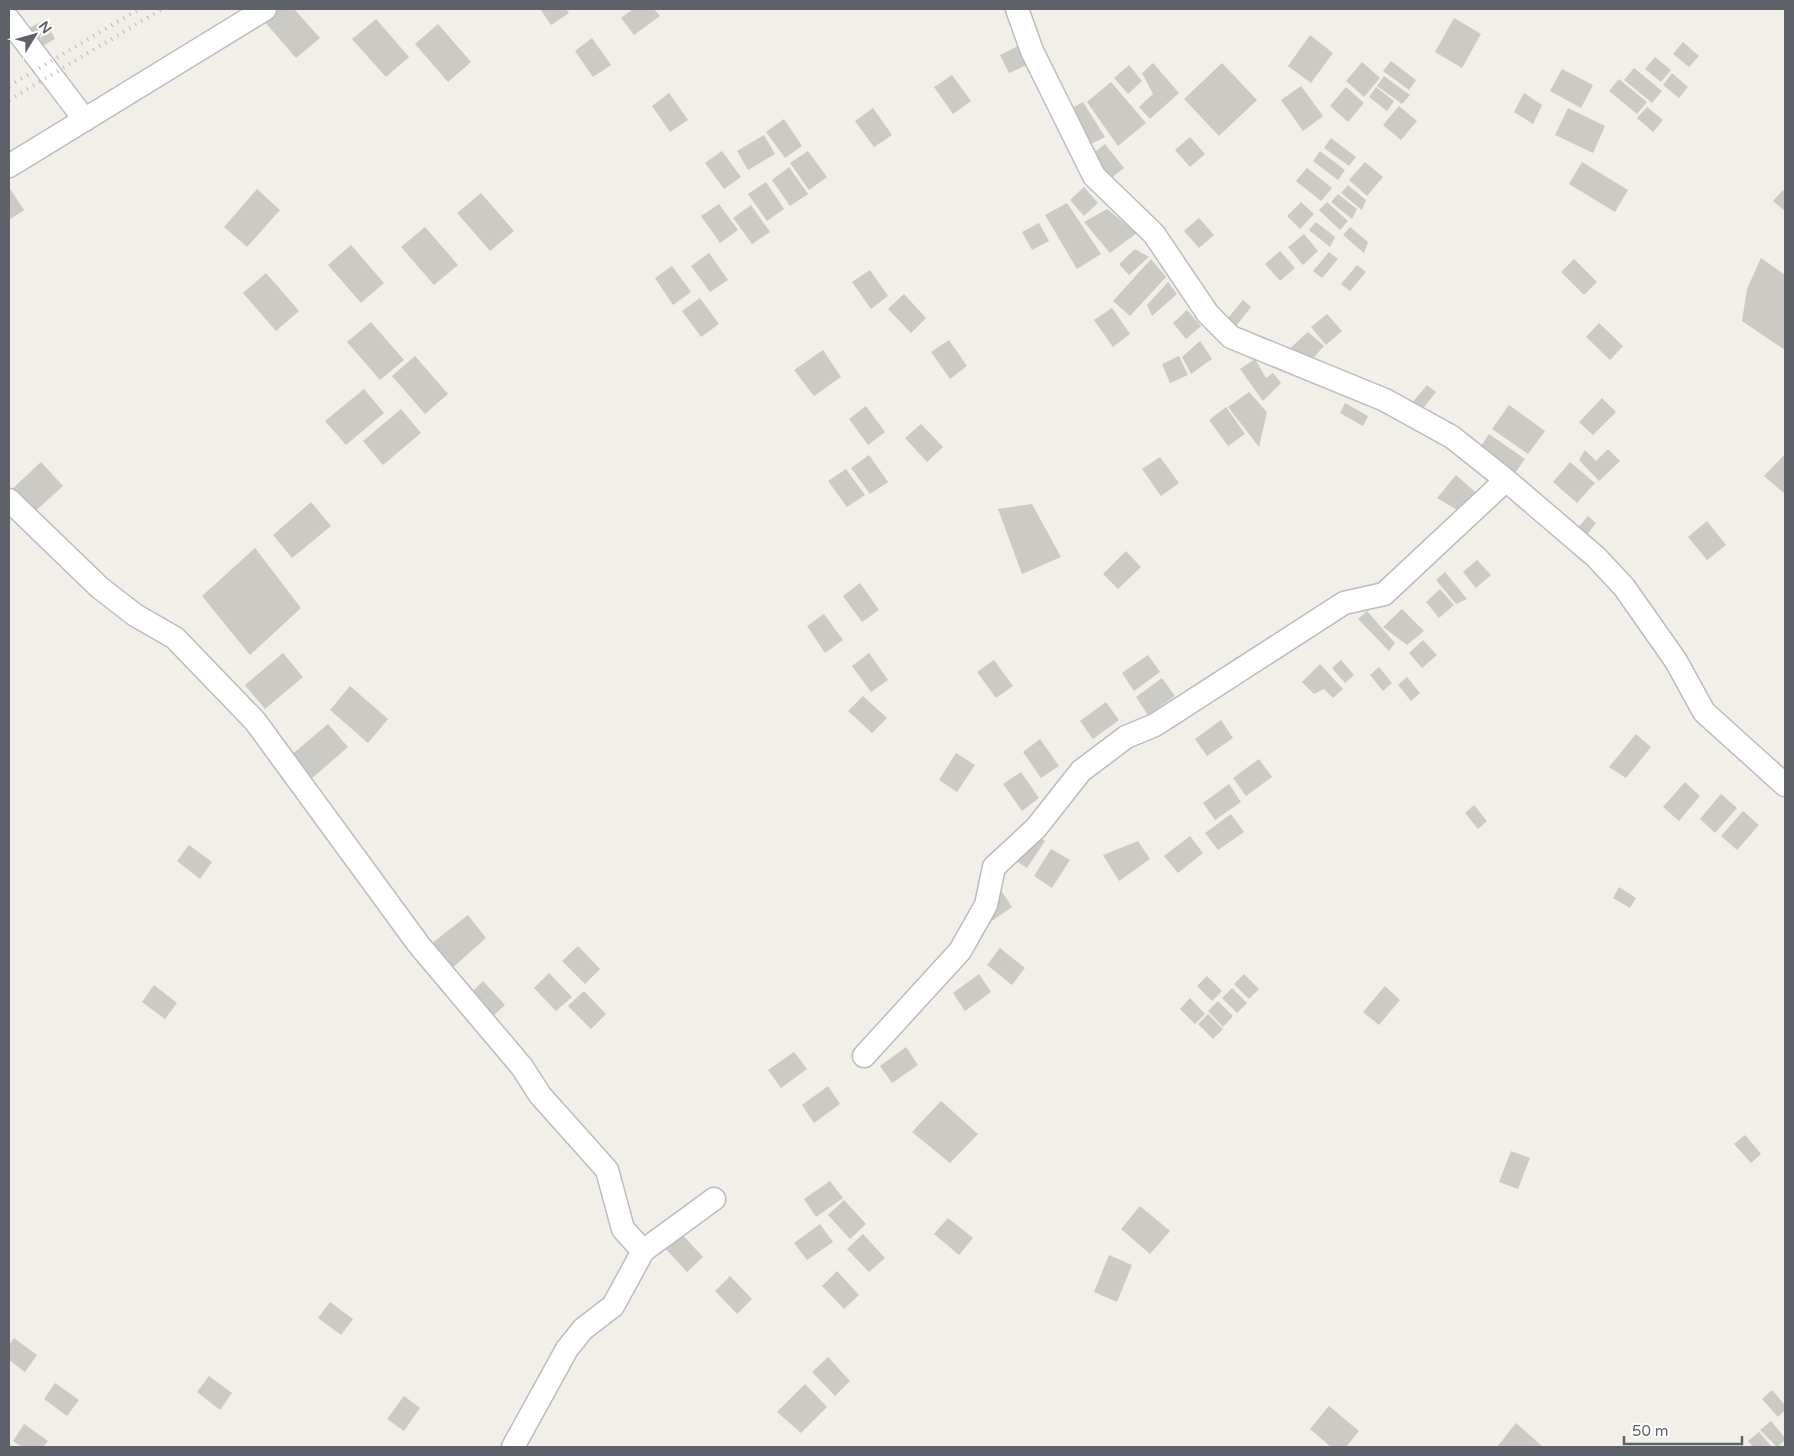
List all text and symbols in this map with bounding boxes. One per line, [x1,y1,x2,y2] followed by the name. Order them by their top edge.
[10,10,60,60] north arrow
[35,18,55,37] text: N
[1624,1414,1742,1446] scale bar
[1632,1422,1669,1440] text: 50 m

